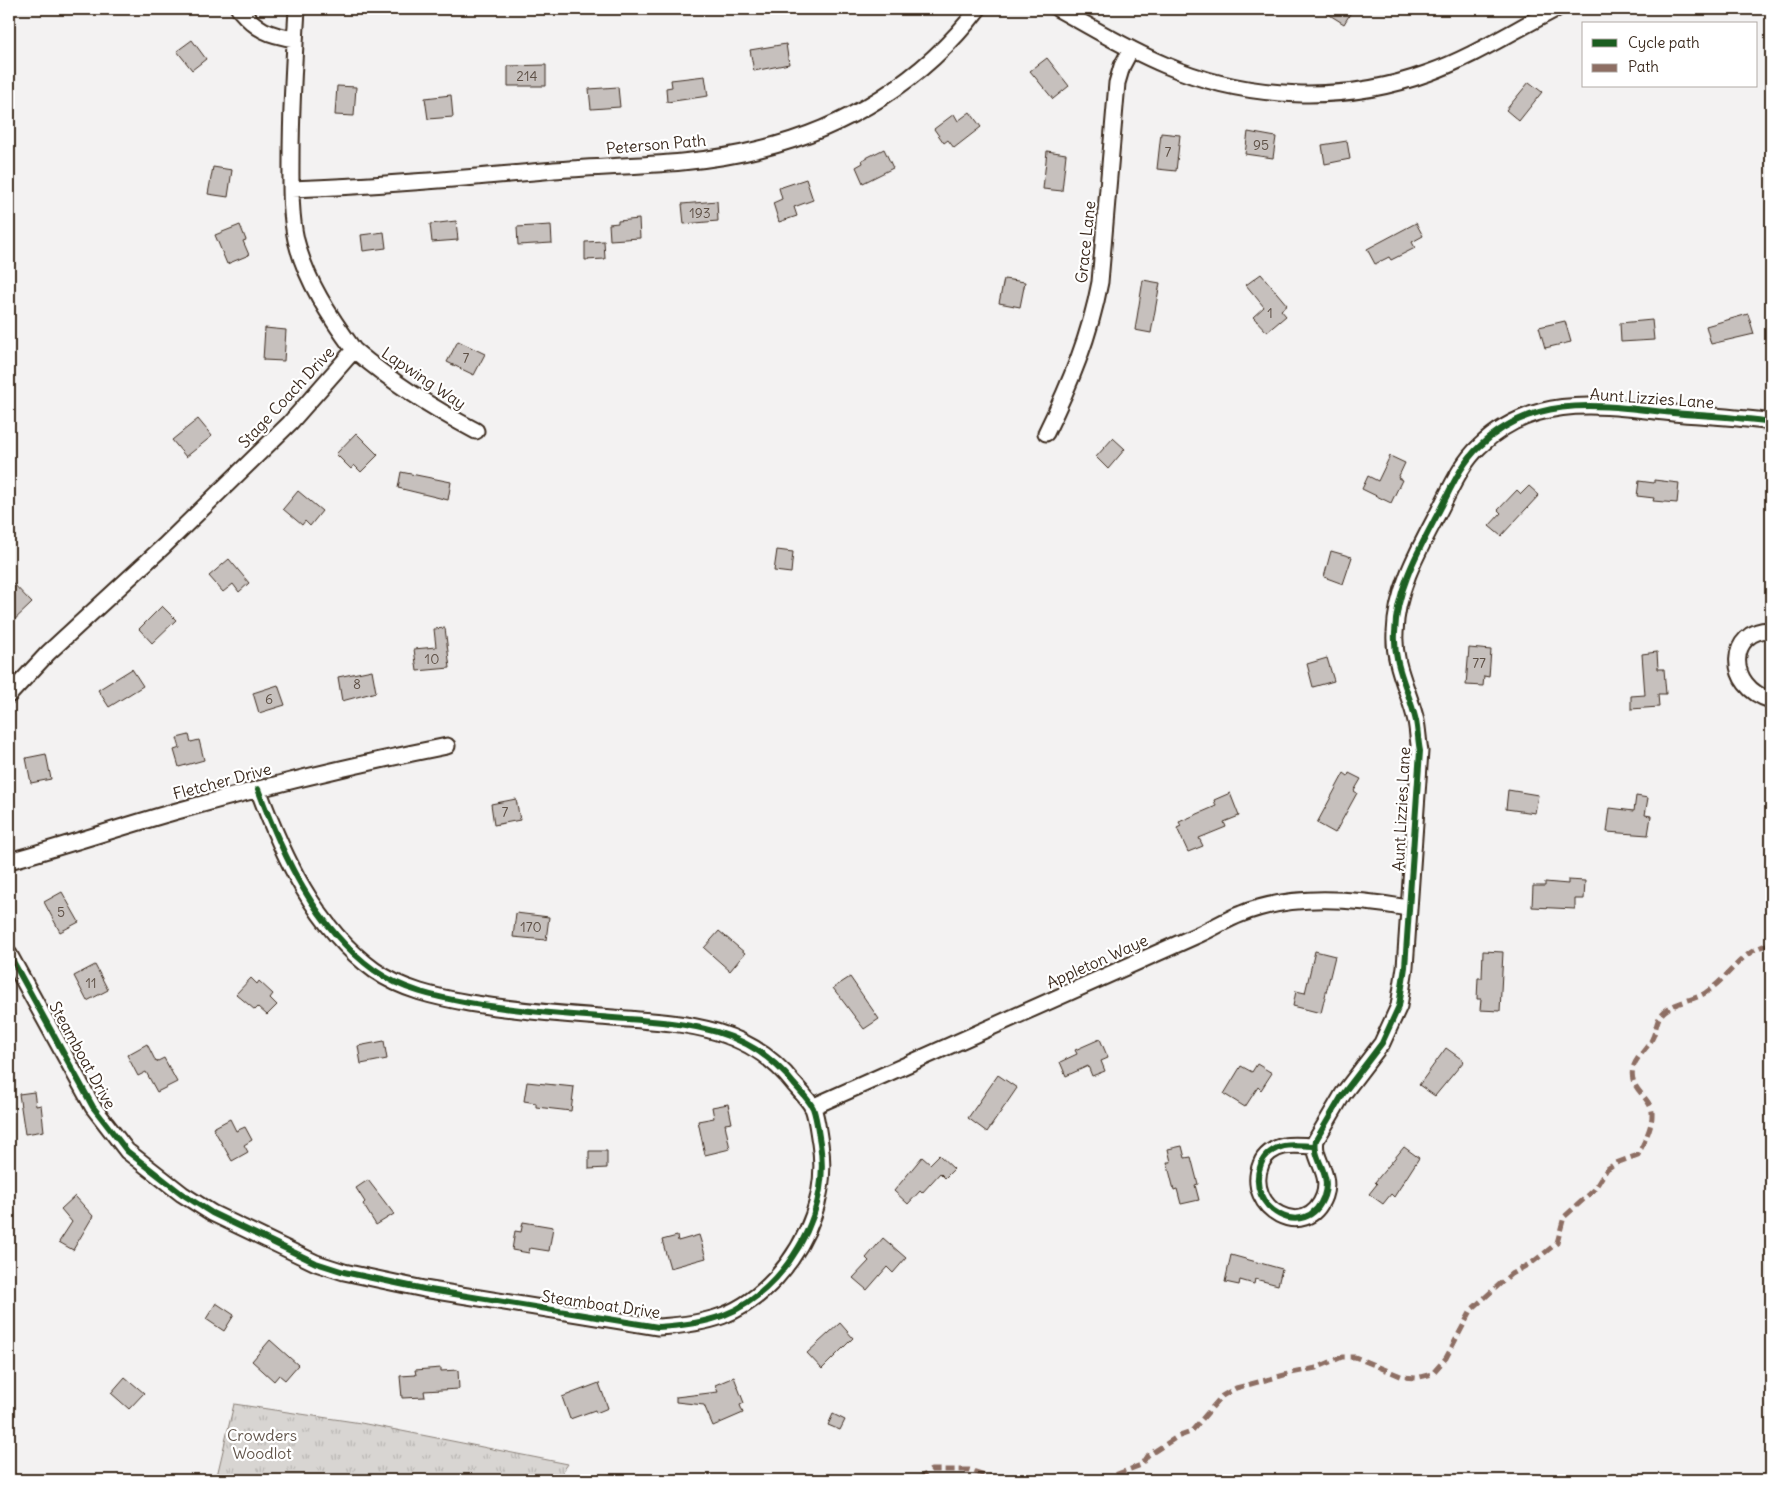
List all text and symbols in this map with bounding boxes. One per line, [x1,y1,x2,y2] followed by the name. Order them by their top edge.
[1582,22,1758,88] legend
[1628,33,1700,52] text: Cycle path
[1628,57,1659,76] text: Path
[516,67,538,85] house number: 214
[605,130,707,158] street label: Peterson Path
[1253,136,1269,154] house number: 95
[1165,143,1172,161] house number: 7
[1071,200,1099,284] street label: Grace Lane
[689,204,711,222] house number: 193
[1267,304,1273,322] house number: 1
[234,342,338,452] street label: Stage Coach Drive
[378,343,470,413] street label: Lapwing Way
[463,349,470,367] house number: 7
[1589,384,1715,412] street label: Aunt Lizzies Lane
[425,650,439,668] house number: 10
[1472,654,1486,672] house number: 77
[353,675,361,693] house number: 8
[265,690,273,708] house number: 6
[1388,746,1414,872] street label: Aunt Lizzies Lane
[171,758,273,804] street label: Fletcher Drive
[502,803,509,821] house number: 7
[57,903,65,921] house number: 5
[520,918,542,936] house number: 170
[1043,930,1151,992] street label: Appleton Waye
[85,974,97,992] house number: 11
[45,998,121,1112] street label: Steamboat Drive
[540,1286,662,1322] street label: Steamboat Drive
[227,1425,297,1463] park label: Crowders Woodlot

